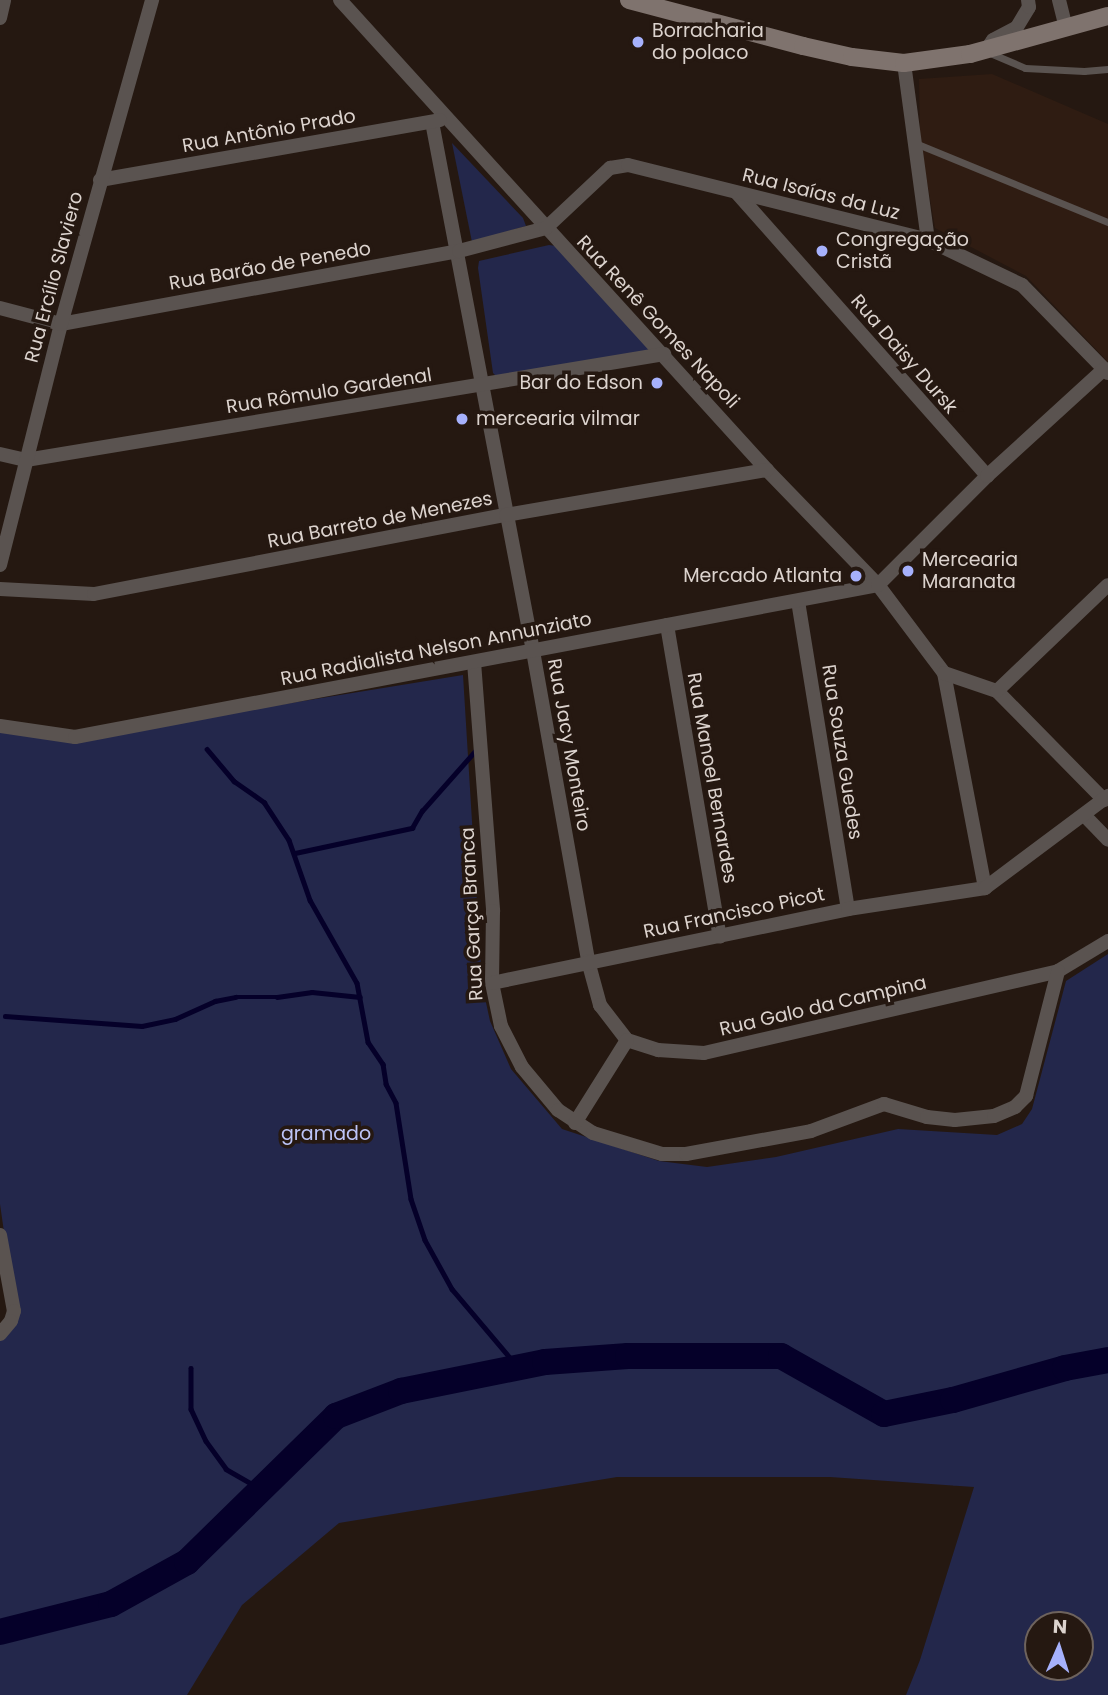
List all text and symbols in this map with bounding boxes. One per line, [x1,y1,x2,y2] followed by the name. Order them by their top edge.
[652,20,764,64] place label: Borracharia do polaco
[630,34,646,50] marker: Borracharia do polaco
[181,105,357,157] street label: Rua Antônio Prado
[740,163,902,225] street label: Rua Isaías da Luz
[20,189,88,365] street label: Rua Ercílio Slaviero
[836,229,969,273] place label: Congregação Cristã
[572,231,744,413] street label: Rua Renê Gomes Napoli
[167,237,373,295] street label: Rua Barão de Penedo
[814,243,830,259] marker: Congregação Cristã
[846,290,962,418] street label: Rua Daisy Dursk
[225,363,433,419] street label: Rua Rômulo Gardenal
[519,372,643,394] place label: Bar do Edson
[649,375,665,391] marker: Bar do Edson
[476,408,640,430] place label: mercearia vilmar
[454,411,470,427] marker: mercearia vilmar
[266,487,494,553] street label: Rua Barreto de Menezes
[922,549,1018,593] place label: Mercearia Maranata
[900,563,916,579] marker: Mercearia Maranata
[683,565,842,587] place label: Mercado Atlanta
[848,568,864,584] marker: Mercado Atlanta
[279,608,593,690] street label: Rua Radialista Nelson Annunziato
[543,657,595,833] street label: Rua Jacy Monteiro
[817,663,867,841] street label: Rua Souza Guedes
[682,671,742,885] street label: Rua Manoel Bernardes
[456,827,488,1001] street label: Rua Garça Branca
[641,883,827,943] street label: Rua Francisco Picot
[717,971,929,1041] street label: Rua Galo da Campina
[281,1123,371,1145] park label: gramado
[1024,1611,1094,1681] north arrow
[1052,1613,1068,1640] text: N

